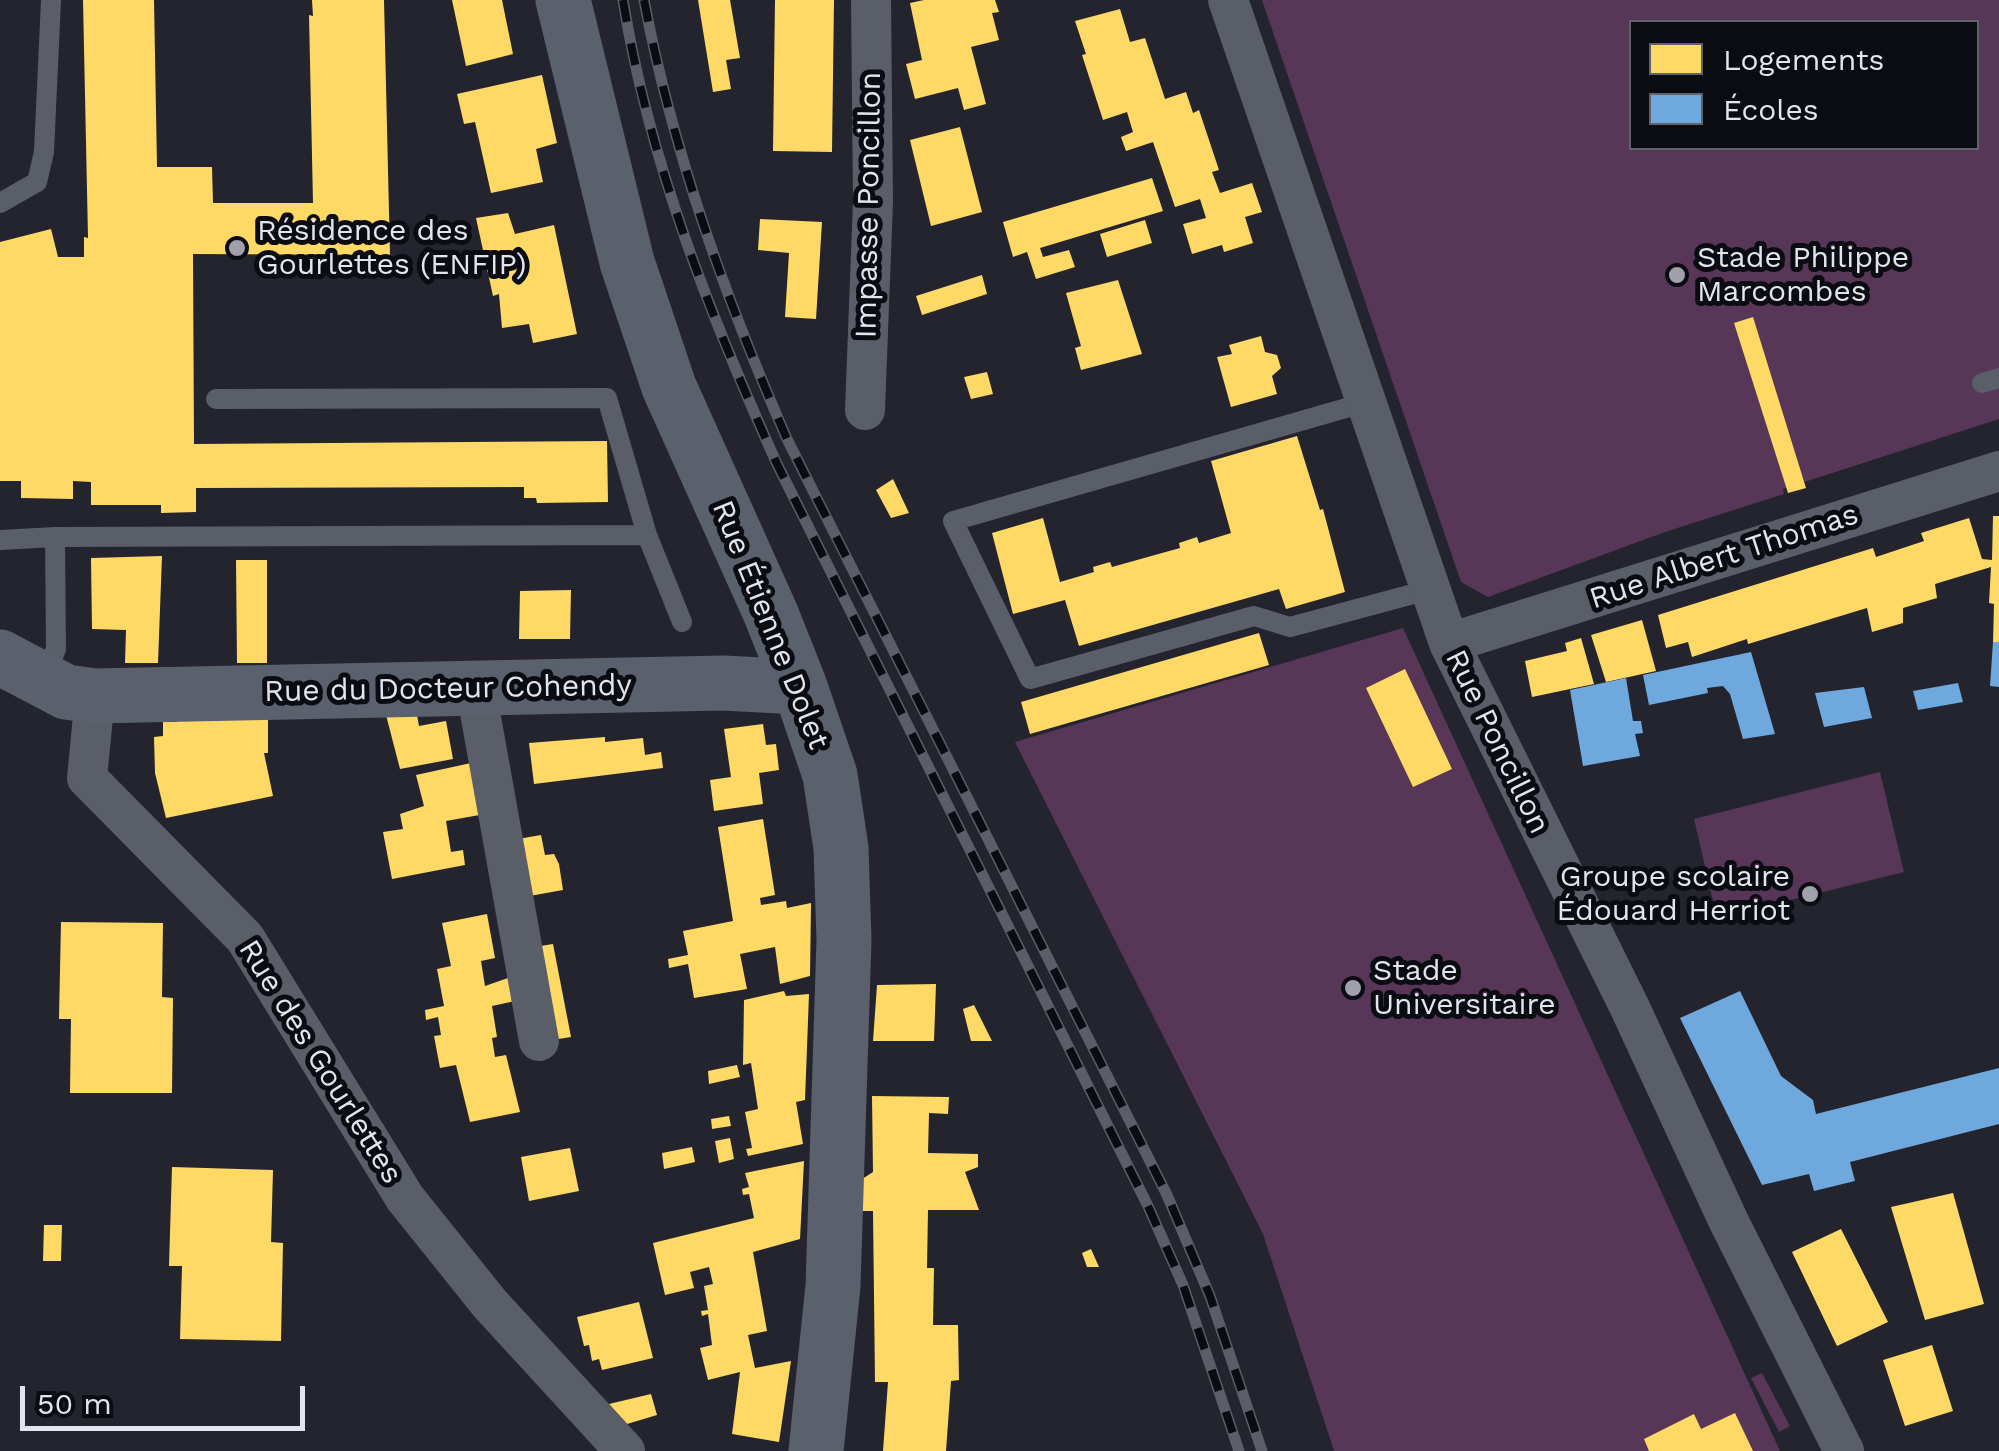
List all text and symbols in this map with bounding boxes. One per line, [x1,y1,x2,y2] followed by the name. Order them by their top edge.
[1629,20,1979,150] legend
[1723,42,1884,77] text: Logements
[849,71,889,339] street label: Impasse Poncillon
[1723,92,1819,127] text: Écoles
[257,213,527,284] place label: Résidence des Gourlettes (ENFIP)
[226,237,248,259] marker: Résidence des Gourlettes (ENFIP)
[1697,240,1909,310] place label: Stade Philippe Marcombes
[1666,264,1688,286] marker: Stade Philippe Marcombes
[704,495,836,755] street label: Rue Étienne Dolet
[1585,497,1863,617] street label: Rue Albert Thomas
[1437,644,1557,840] street label: Rue Poncillon
[264,668,632,710] street label: Rue du Docteur Cohendy
[1556,859,1790,930] place label: Groupe scolaire Édouard Herriot
[1799,883,1821,905] marker: Groupe scolaire Édouard Herriot
[230,933,410,1191] street label: Rue des Gourlettes
[1373,953,1556,1024] place label: Stade Universitaire
[1342,977,1364,999] marker: Stade Universitaire
[25,1366,310,1428] scale bar
[37,1386,112,1421] text: 50 m

